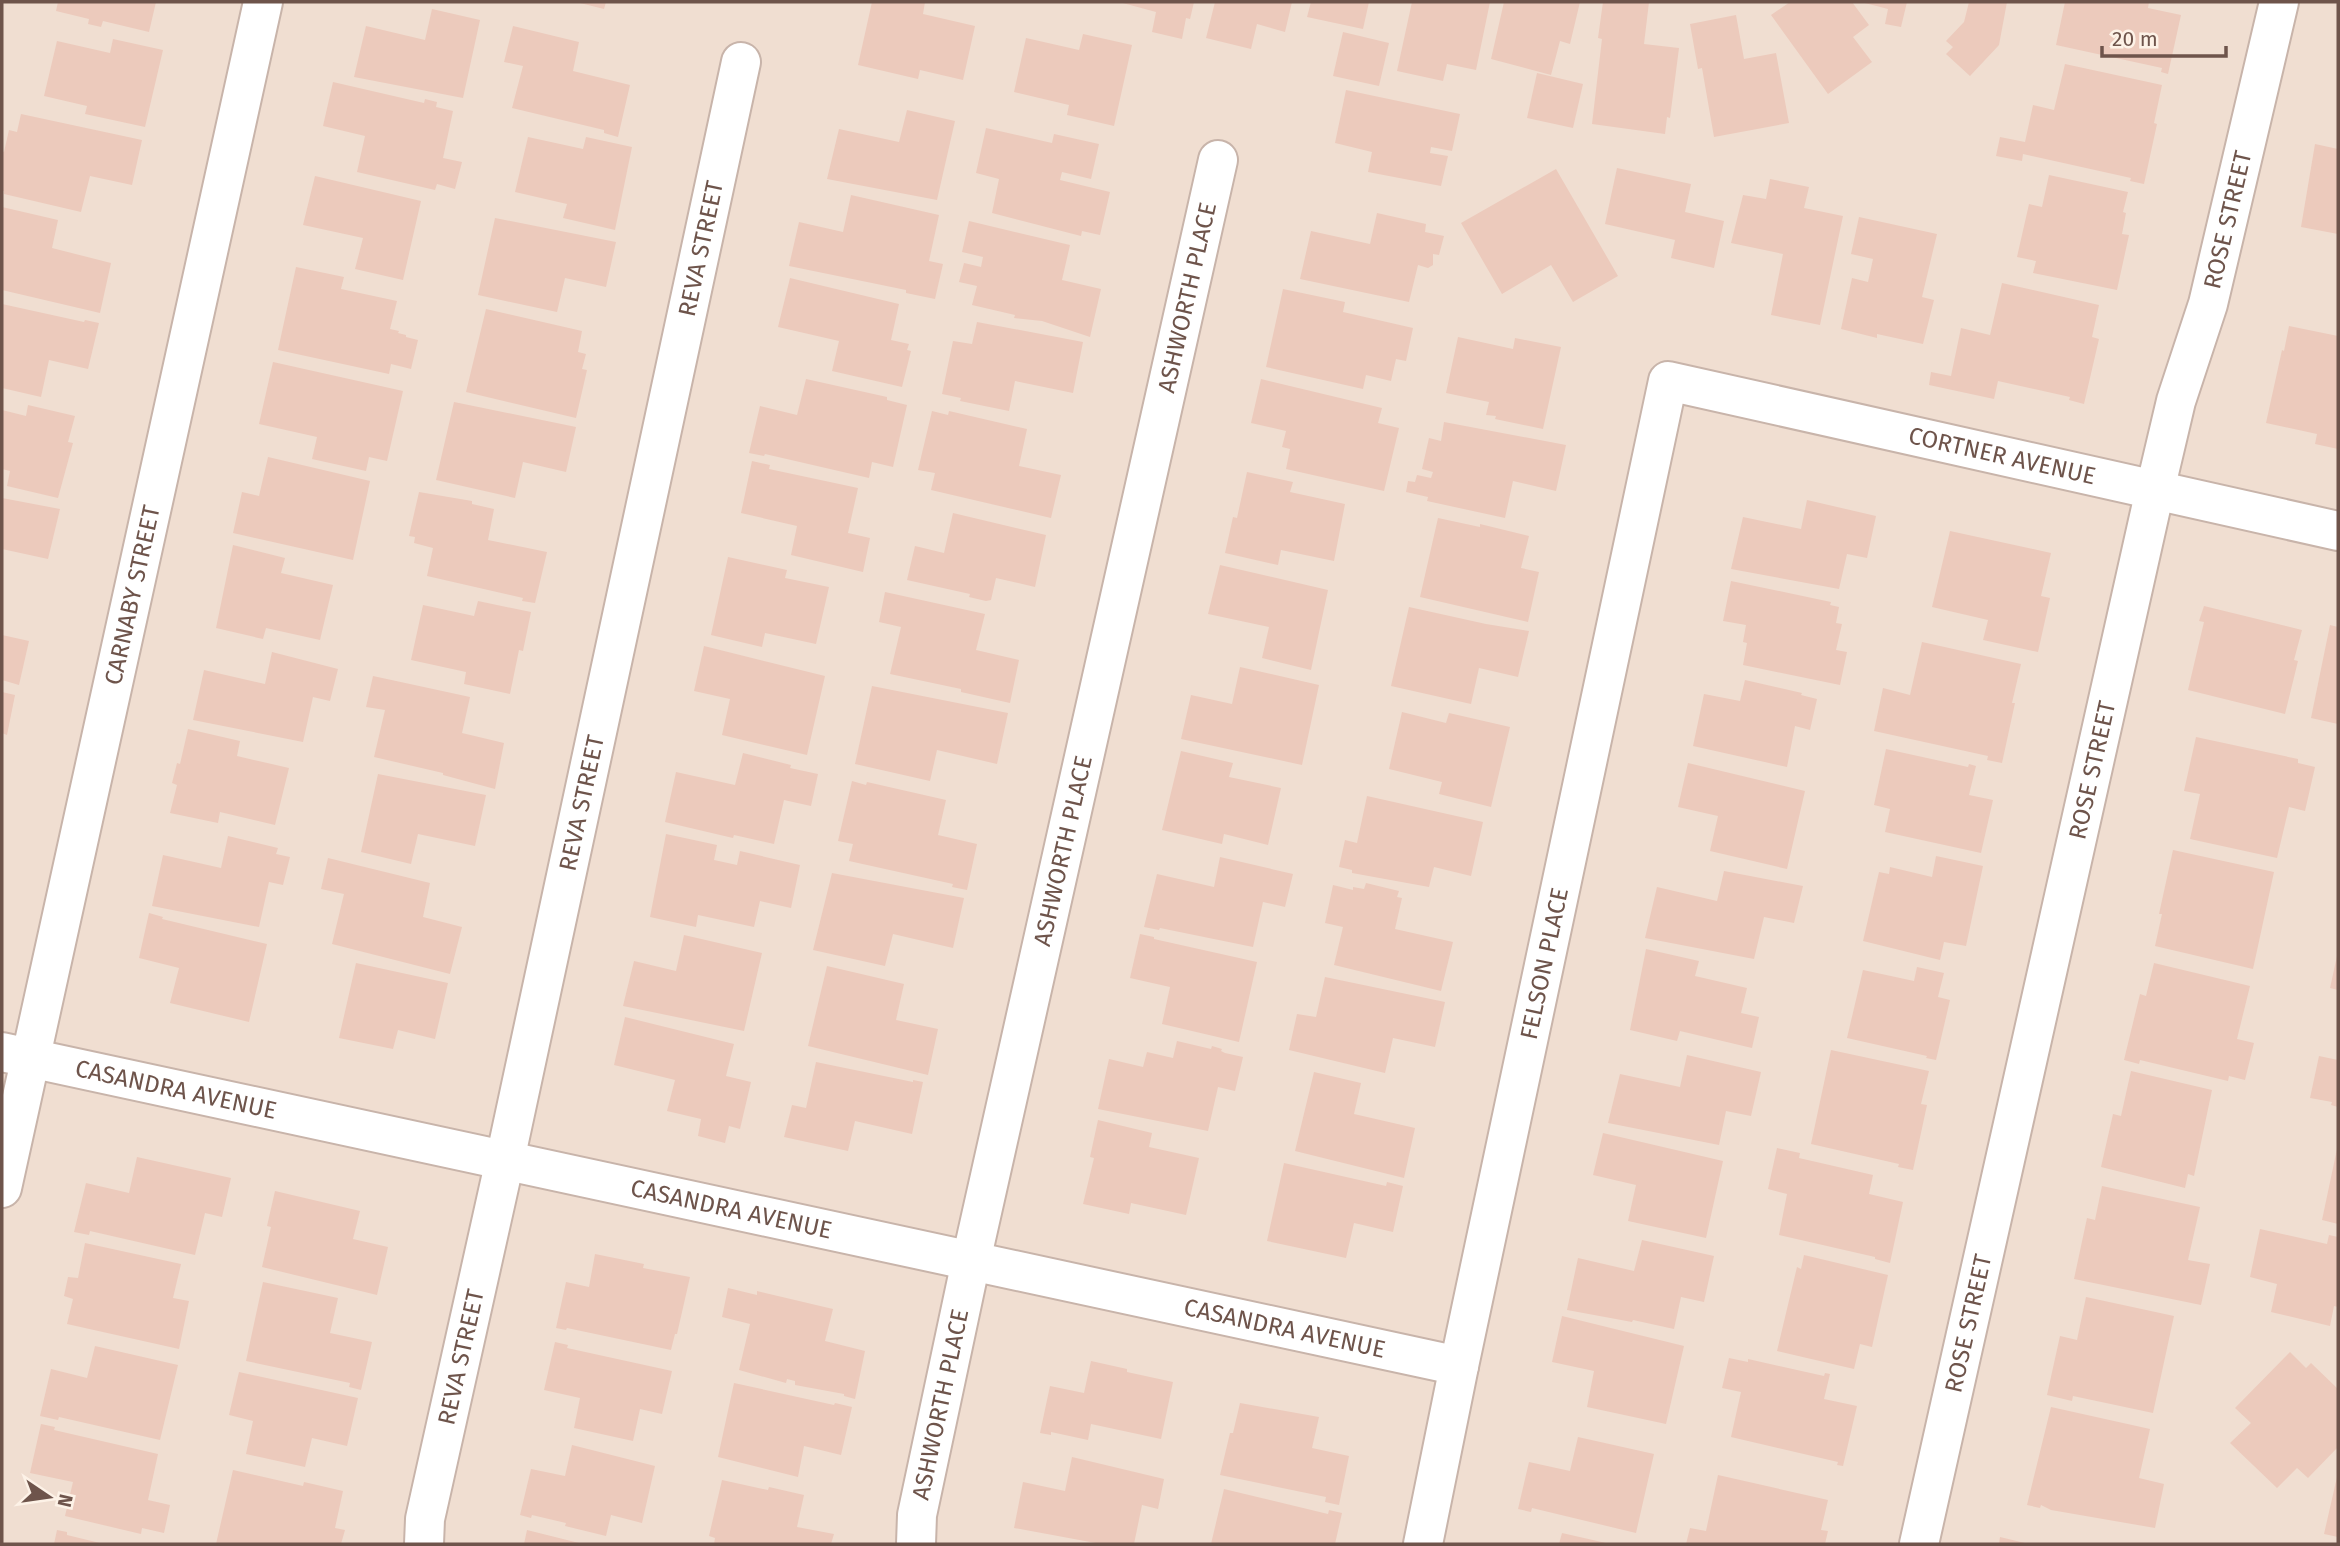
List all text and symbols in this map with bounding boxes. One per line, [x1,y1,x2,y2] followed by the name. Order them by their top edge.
[2102,14,2226,58] scale bar
[2112,26,2158,52] text: 20 m
[2198,148,2258,292] street label: ROSE STREET
[673,178,729,319] street label: REVA STREET
[1152,200,1222,396] street label: ASHWORTH PLACE
[1906,421,2098,490] street label: CORTNER AVENUE
[99,502,166,688] street label: CARNABY STREET
[2063,698,2121,842] street label: ROSE STREET
[554,732,610,873] street label: REVA STREET
[1028,753,1098,949] street label: ASHWORTH PLACE
[1515,885,1574,1042] street label: FELSON PLACE
[73,1054,279,1125] street label: CASANDRA AVENUE
[628,1174,835,1244] street label: CASANDRA AVENUE
[1939,1251,1998,1395] street label: ROSE STREET
[432,1286,490,1427] street label: REVA STREET
[1181,1293,1388,1364] street label: CASANDRA AVENUE
[907,1306,974,1503] street label: ASHWORTH PLACE
[14,1462,84,1532] north arrow
[52,1492,78,1509] text: N

